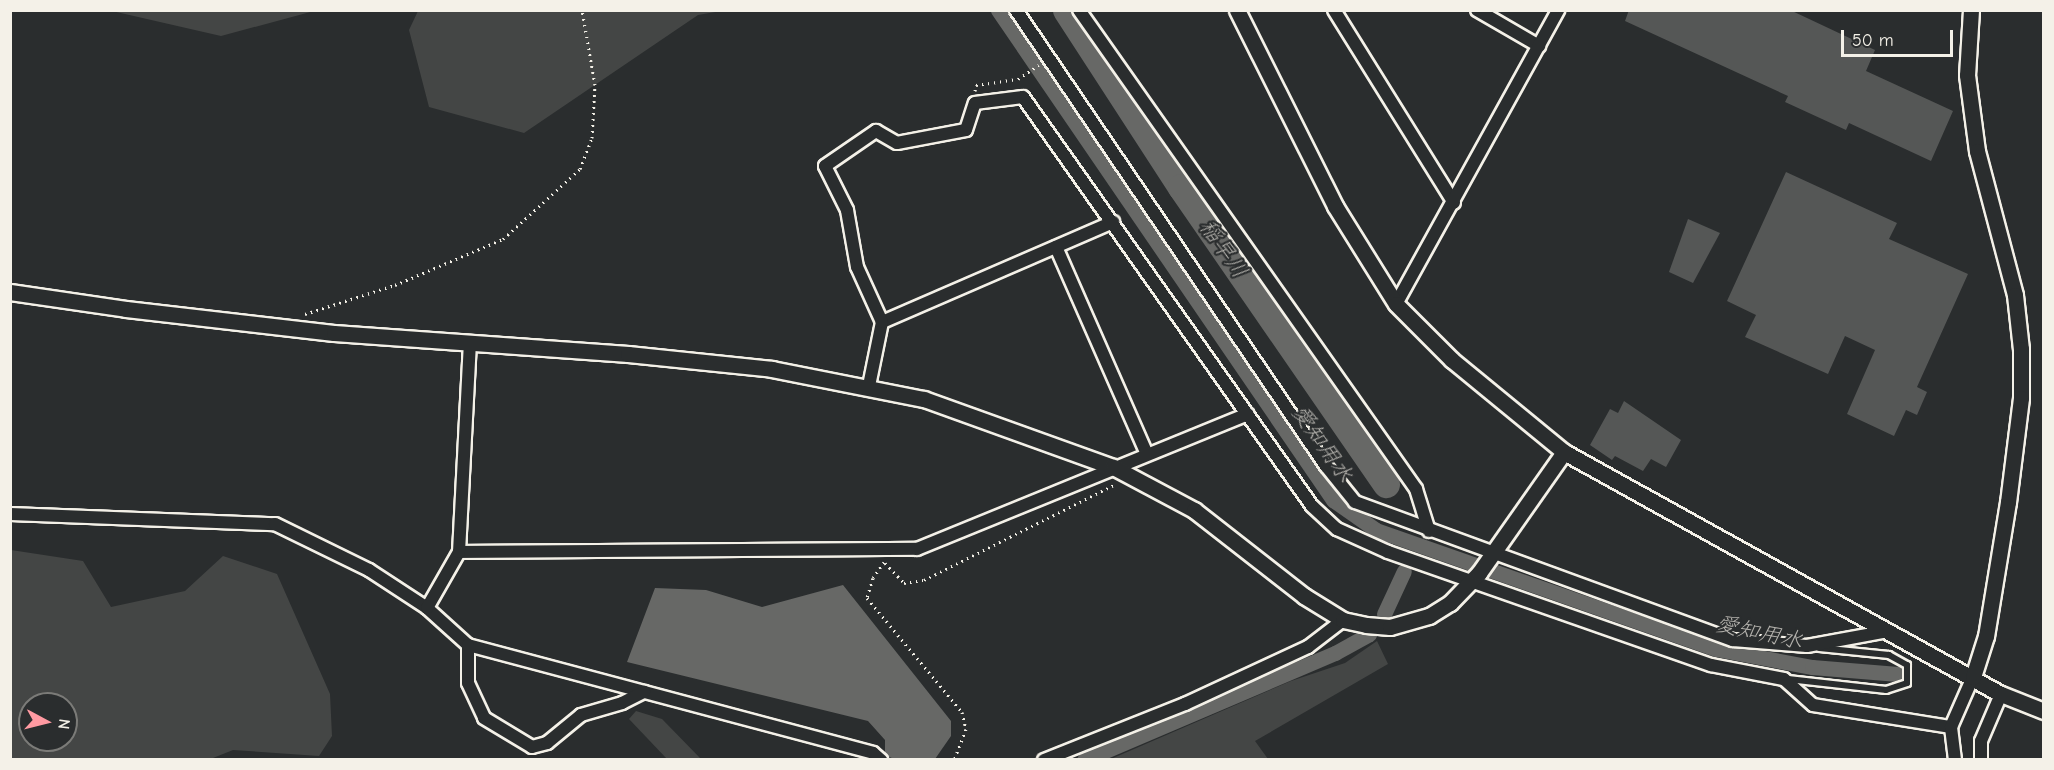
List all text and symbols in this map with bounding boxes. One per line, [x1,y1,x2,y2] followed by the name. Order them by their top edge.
[1844,18,1956,56] scale bar
[1852,30,1894,51] text: 50 m
[1193,214,1253,284] water label: 稲早川
[1286,400,1358,488] water label: 愛知用水
[1713,611,1805,655] water label: 愛知用水
[18,692,78,752] north arrow
[54,718,73,730] text: N

